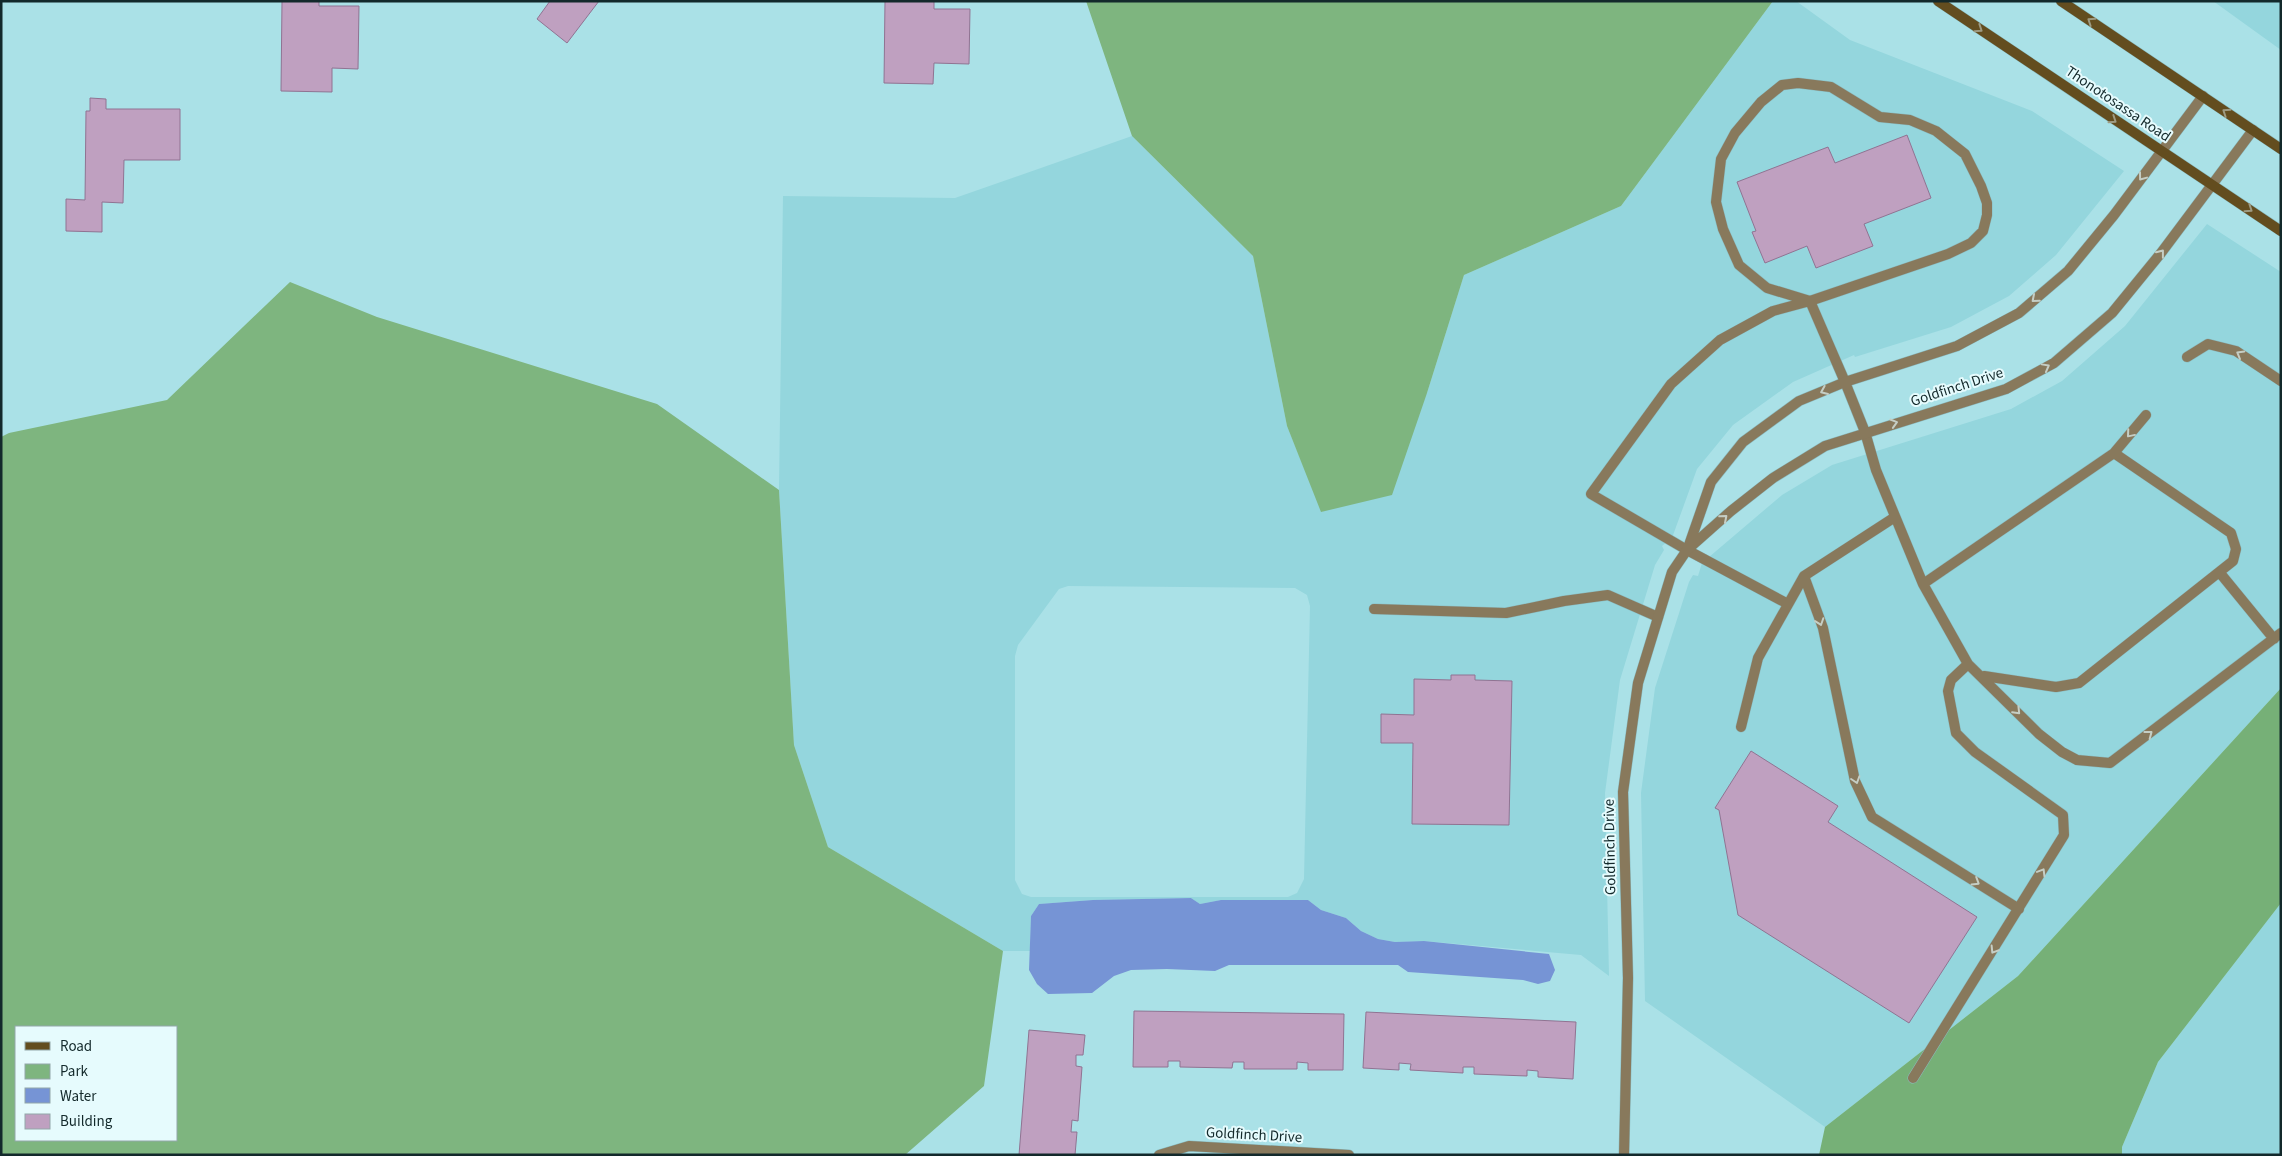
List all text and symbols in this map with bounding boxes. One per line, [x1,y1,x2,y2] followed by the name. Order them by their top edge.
[2087,18,2097,27] one-way arrow
[1973,23,1983,32] one-way arrow
[2061,61,2175,147] street label: Thonotosassa Road
[2222,109,2232,118] one-way arrow
[2108,114,2117,123] one-way arrow
[2140,171,2148,180] one-way arrow
[2243,203,2253,212] one-way arrow
[2155,250,2163,259] one-way arrow
[2032,293,2041,302] one-way arrow
[2236,351,2245,361] one-way arrow
[1908,362,2006,412] street label: Goldfinch Drive
[2041,363,2050,373] one-way arrow
[1820,384,1829,395] one-way arrow
[1890,419,1898,429] one-way arrow
[2128,428,2136,437] one-way arrow
[1718,515,1727,524] one-way arrow
[1815,617,1825,626] one-way arrow
[2011,705,2020,714] one-way arrow
[2143,731,2152,739] one-way arrow
[1850,776,1860,784] one-way arrow
[1599,799,1621,895] street label: Goldfinch Drive
[2035,868,2045,877] one-way arrow
[1970,875,1979,885] one-way arrow
[1990,945,2000,954] one-way arrow
[15,1026,178,1141] legend
[60,1036,92,1057] text: Road
[60,1061,89,1082] text: Park
[60,1086,97,1107] text: Water
[60,1111,113,1132] text: Building
[1205,1122,1303,1148] street label: Goldfinch Drive

